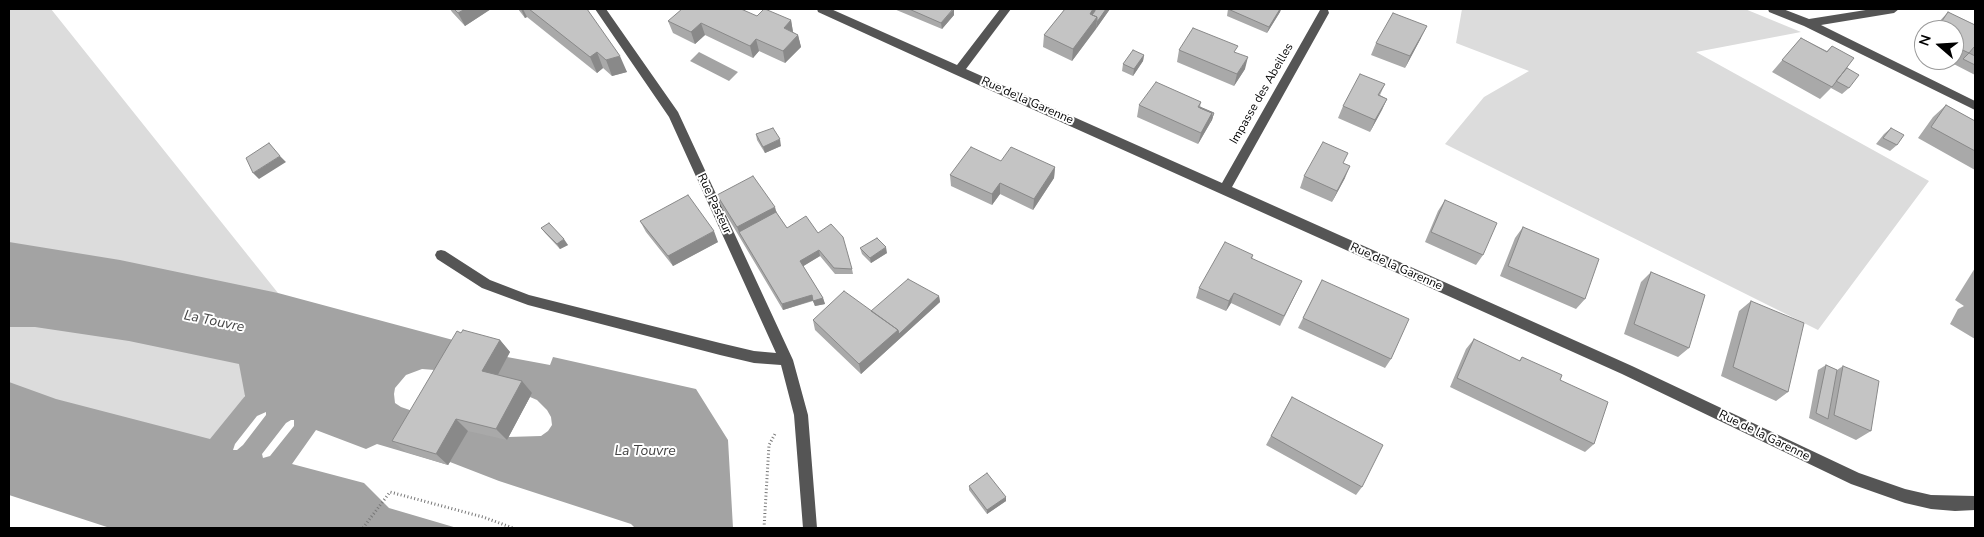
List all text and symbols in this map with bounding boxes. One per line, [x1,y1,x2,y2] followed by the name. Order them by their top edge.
[1914,20,1964,70] north arrow
[1915,32,1936,48] text: N
[1227,41,1297,147] street label: Impasse des Abeilles
[979,74,1075,128] street label: Rue de la Garenne
[694,171,734,237] street label: Rue Pasteur
[1348,240,1444,294] street label: Rue de la Garenne
[182,307,246,337] water label: La Touvre
[1716,408,1812,464] street label: Rue de la Garenne
[614,444,676,460] water label: La Touvre

